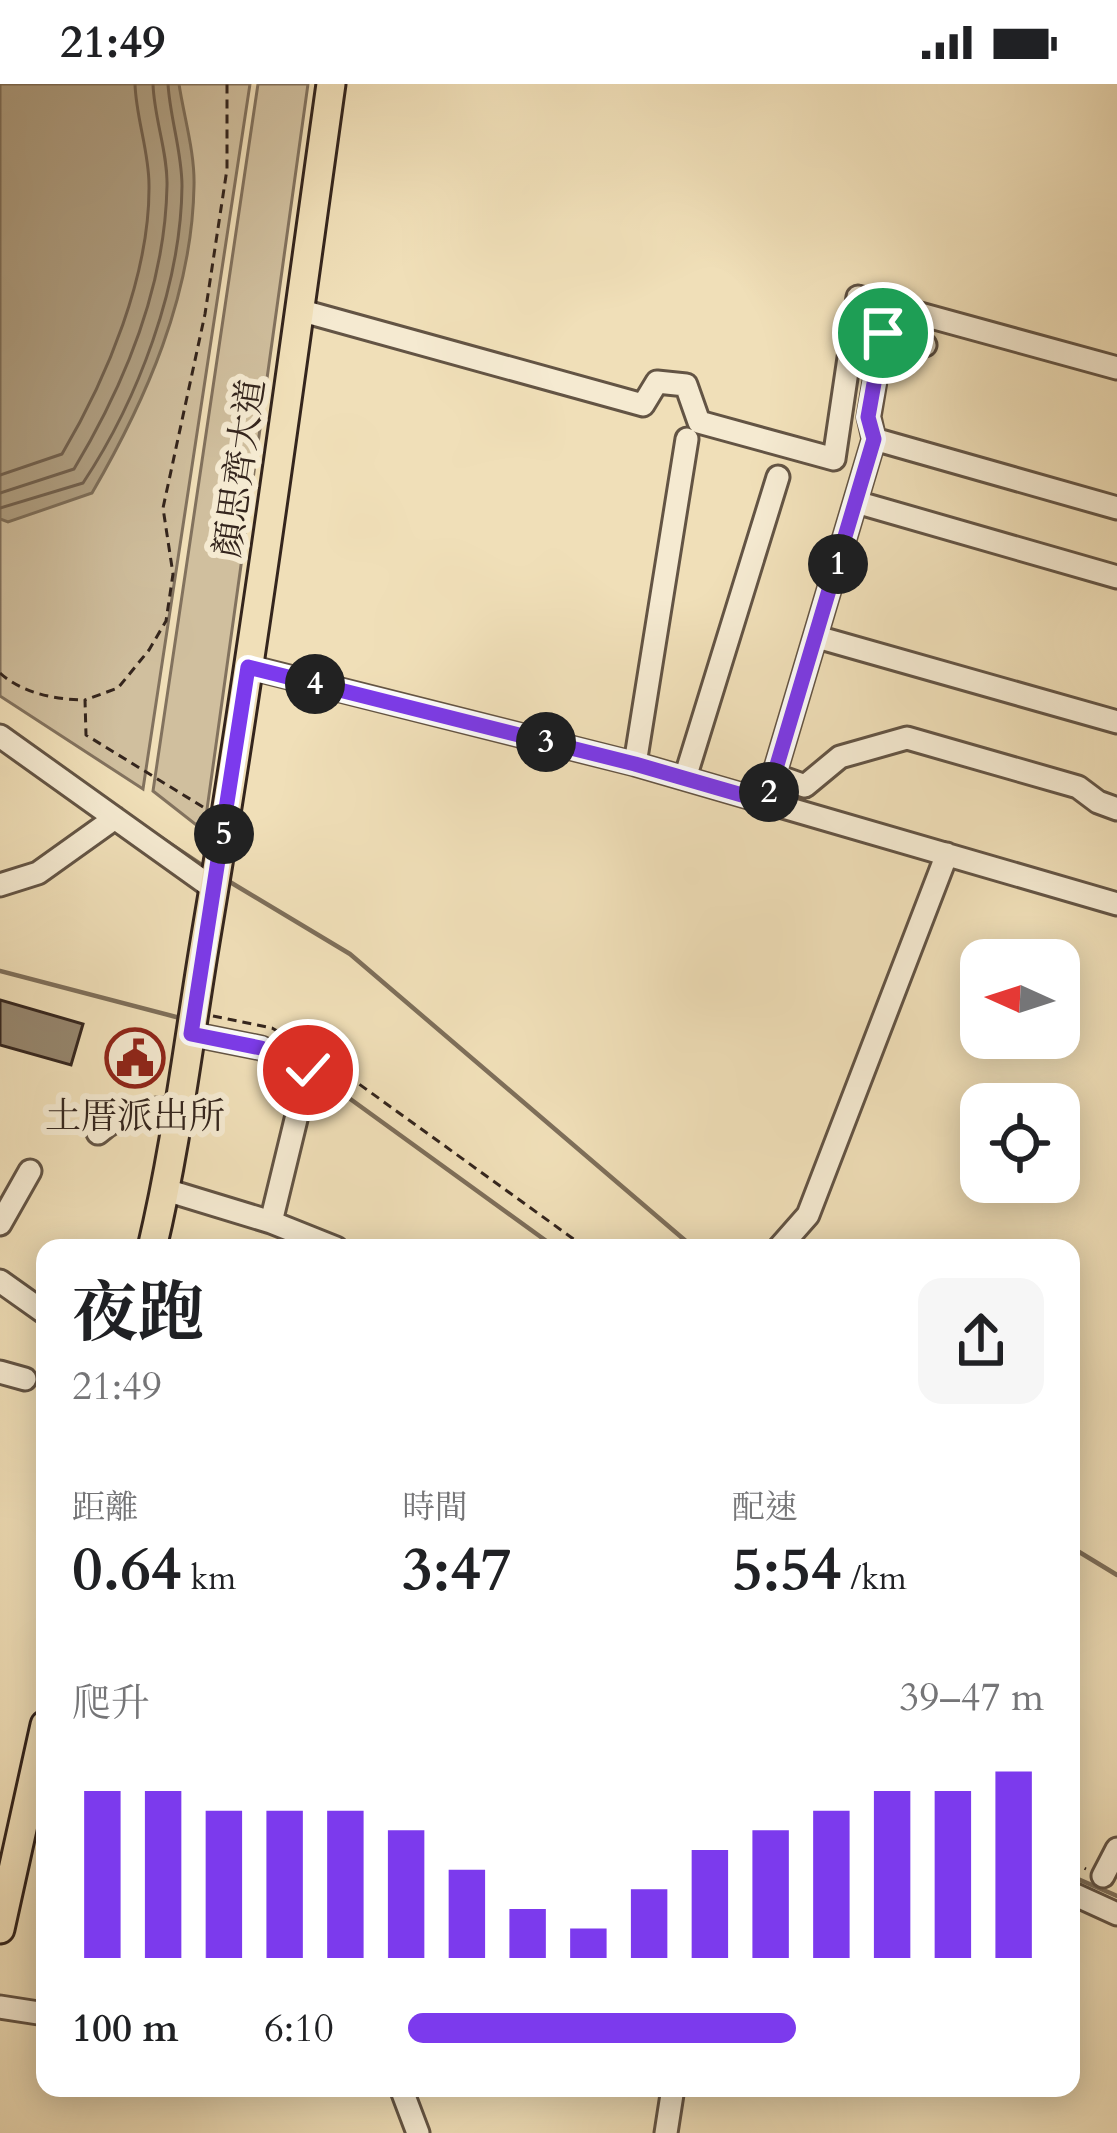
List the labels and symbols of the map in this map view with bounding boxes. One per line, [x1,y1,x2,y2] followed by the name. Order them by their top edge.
[832,282,934,384] pin
[203,375,277,561] street label: 顏思齊大道
[808,534,868,594] pin: 1
[285,654,345,714] pin: 4
[516,712,576,772] pin: 3
[739,762,799,822] pin: 2
[194,804,254,864] pin: 5
[960,939,1080,1059] north arrow
[257,1019,359,1121] pin
[104,1027,166,1089] public building icon: 土厝派出所
[45,1092,225,1141] place label: 土厝派出所

